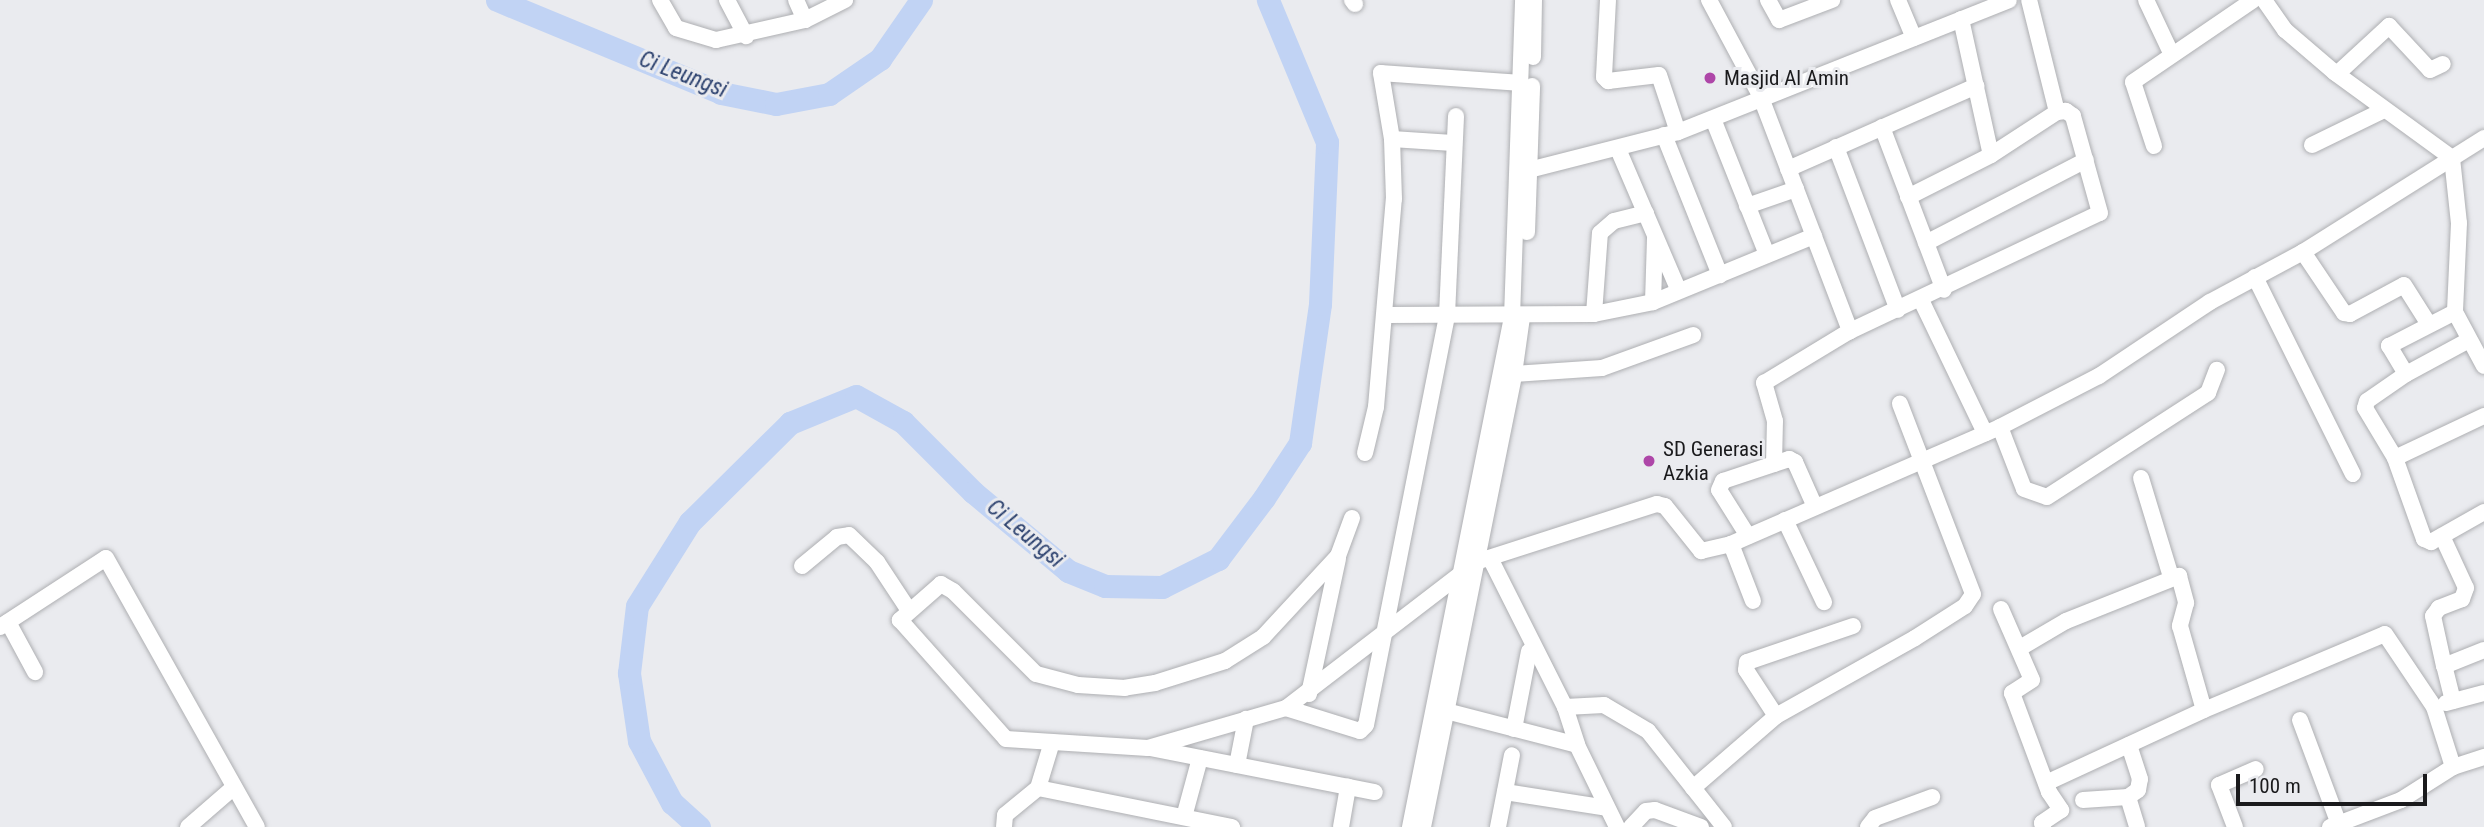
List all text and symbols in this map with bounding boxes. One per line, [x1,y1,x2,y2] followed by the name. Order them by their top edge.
[635,46,731,104] water label: Ci Leungsi
[1724,65,1849,91] place label: Masjid Al Amin
[1702,70,1718,86] marker: Masjid Al Amin
[1663,436,1763,486] place label: SD Generasi Azkia
[1641,453,1657,469] marker: SD Generasi Azkia
[981,494,1069,574] water label: Ci Leungsi
[2239,760,2430,804] scale bar
[2249,774,2301,798] text: 100 m

